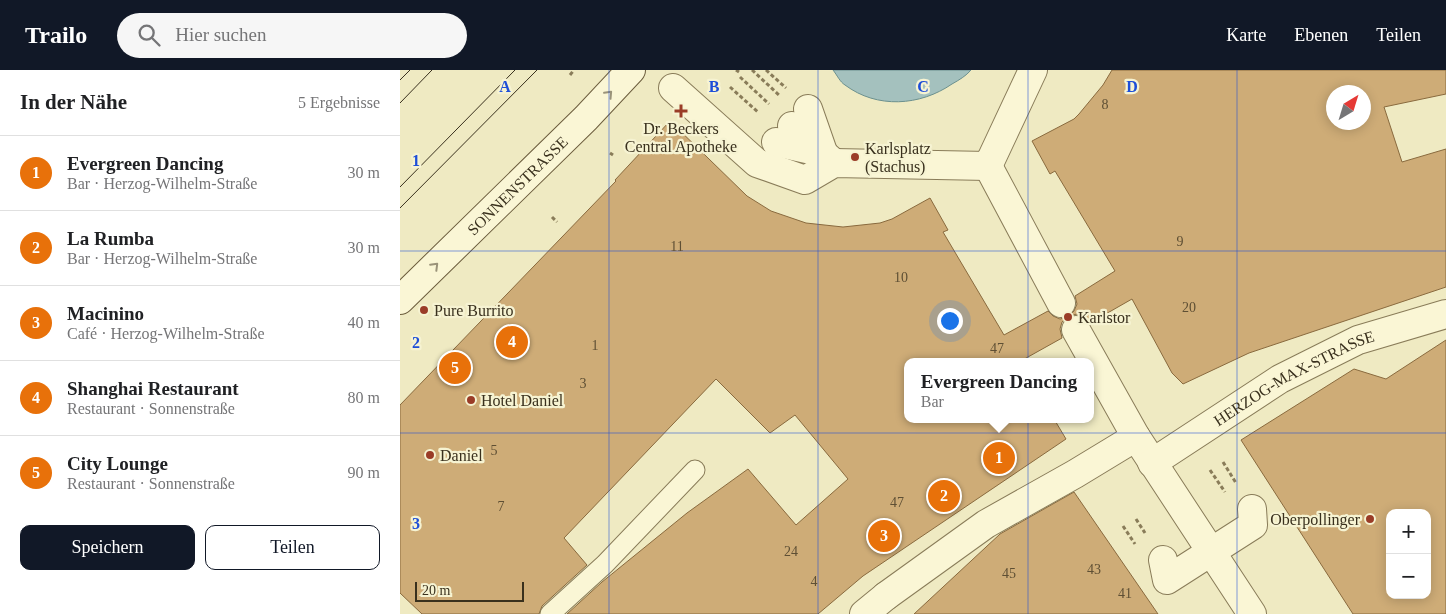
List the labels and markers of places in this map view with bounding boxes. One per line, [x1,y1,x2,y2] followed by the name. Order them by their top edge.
[675,105,687,117] marker: Dr. Beckers Central Apotheke
[625,120,737,156] place label: Dr. Beckers Central Apotheke
[865,140,931,176] place label: Karlsplatz (Stachus)
[849,151,861,163] marker: Karlsplatz (Stachus)
[434,302,514,319] place label: Pure Burrito
[418,304,430,316] marker: Pure Burrito
[1078,309,1131,326] place label: Karlstor
[1062,311,1074,323] marker: Karlstor
[496,323,528,361] pin: 4
[439,349,471,387] pin: 5
[481,392,564,409] place label: Hotel Daniel
[465,394,477,406] marker: Hotel Daniel
[983,439,1015,477] pin: 1
[440,447,483,464] place label: Daniel
[424,449,436,461] marker: Daniel
[928,477,960,515] pin: 2
[1270,511,1361,529] place label: Oberpollinger
[1364,513,1376,525] marker: Oberpollinger
[868,517,900,555] pin: 3

